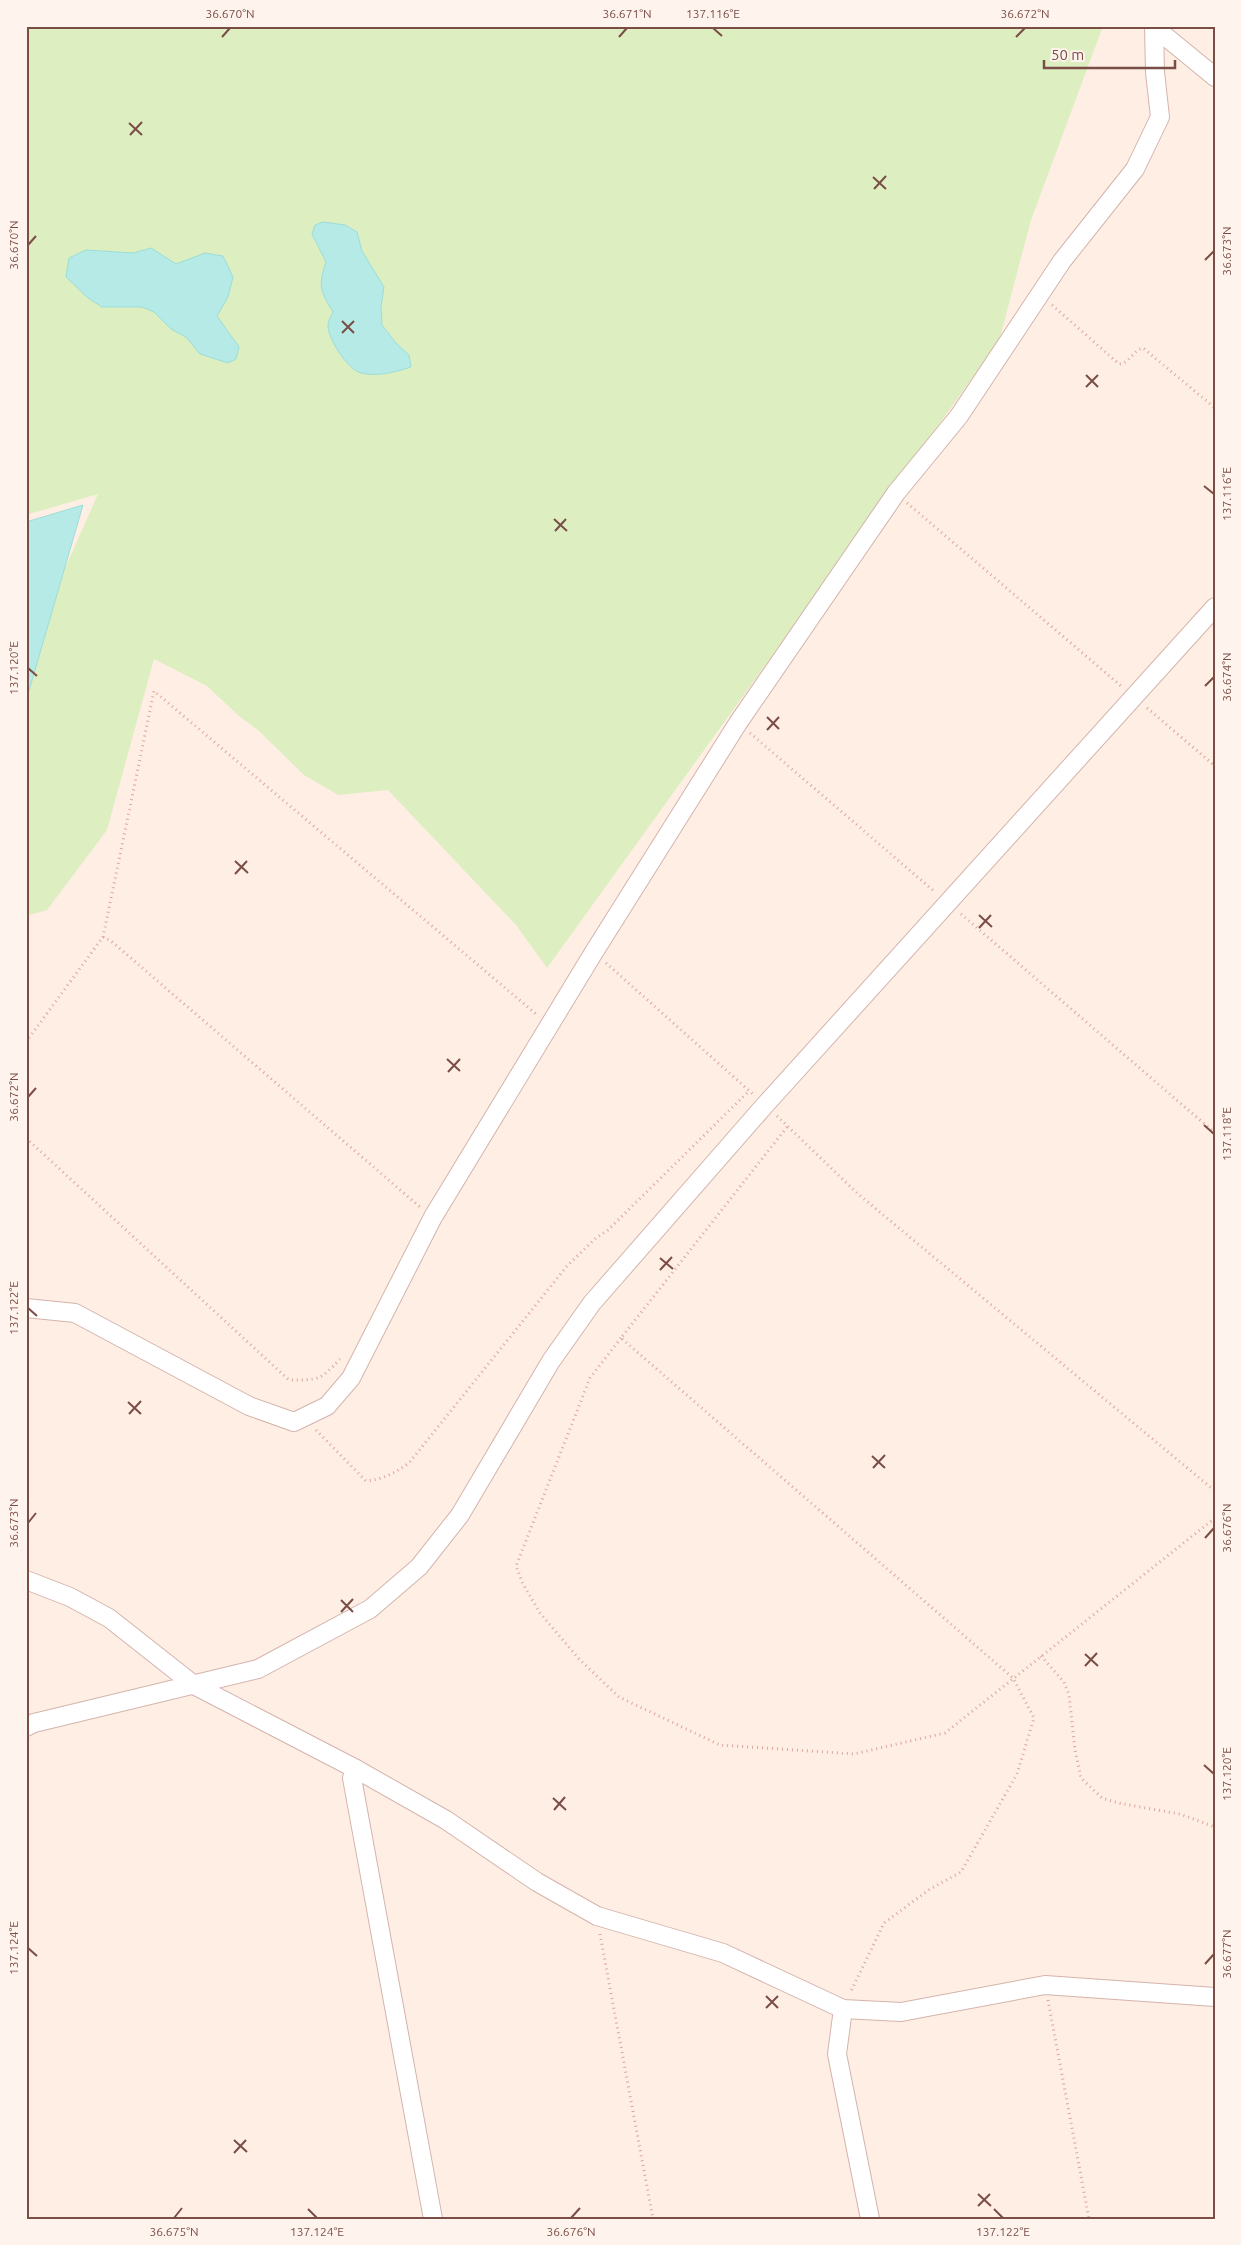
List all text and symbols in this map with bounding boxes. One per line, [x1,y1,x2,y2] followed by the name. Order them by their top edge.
[205,7,255,20] text: 36.670°N
[602,7,652,20] text: 36.671°N
[686,7,740,20] text: 137.116°E
[1000,7,1050,20] text: 36.672°N
[1044,38,1175,70] scale bar
[1051,46,1084,63] text: 50 m
[7,220,20,270] text: 36.670°N
[1220,226,1233,276] text: 36.673°N
[1220,467,1233,521] text: 137.116°E
[7,641,20,695] text: 137.120°E
[1220,652,1233,702] text: 36.674°N
[7,1072,20,1122] text: 36.672°N
[1220,1107,1233,1161] text: 137.118°E
[7,1281,20,1335] text: 137.122°E
[7,1498,20,1548] text: 36.673°N
[1220,1503,1233,1553] text: 36.676°N
[1220,1747,1233,1801] text: 137.120°E
[7,1921,20,1975] text: 137.124°E
[1220,1929,1233,1979] text: 36.677°N
[149,2225,199,2238] text: 36.675°N
[290,2225,344,2238] text: 137.124°E
[546,2225,596,2238] text: 36.676°N
[976,2225,1030,2238] text: 137.122°E

